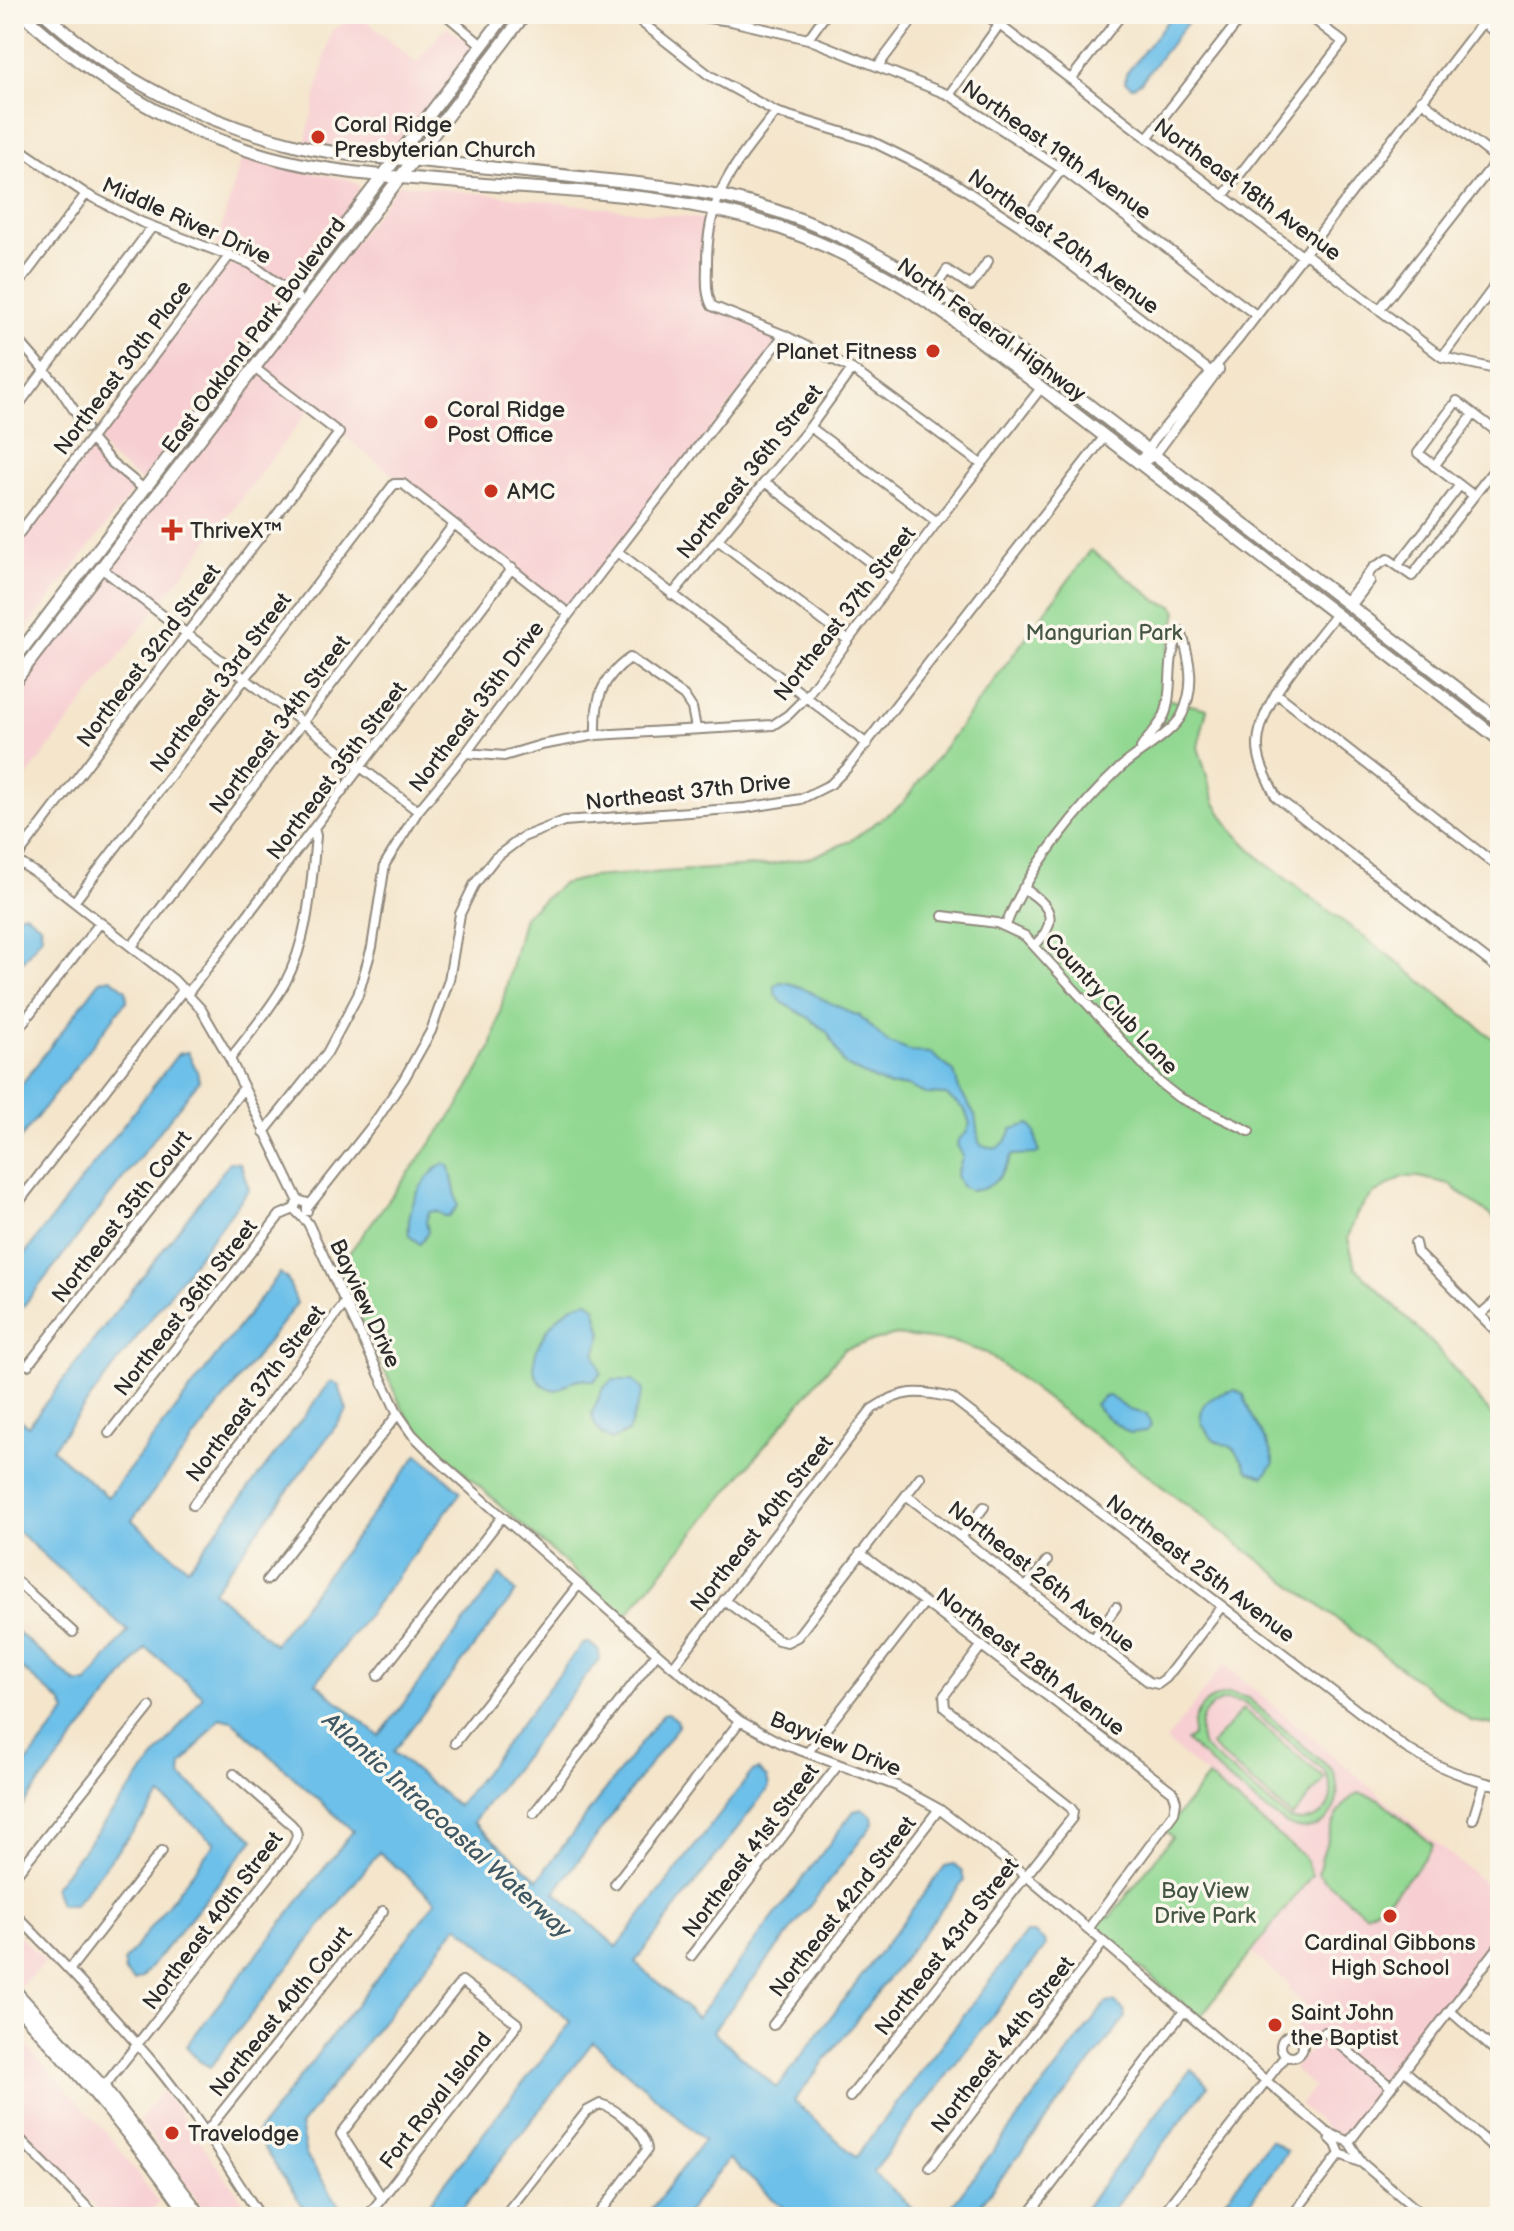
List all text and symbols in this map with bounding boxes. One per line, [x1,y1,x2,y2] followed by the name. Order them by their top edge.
[956,75,1156,226] street label: Northeast 19th Avenue
[334,112,536,164] place label: Coral Ridge Presbyterian Church
[1148,113,1346,267] street label: Northeast 18th Avenue
[309,128,327,146] marker: Coral Ridge Presbyterian Church
[962,164,1164,321] street label: Northeast 20th Avenue
[98,172,275,271] street label: Middle River Drive
[157,213,352,459] street label: East Oakland Park Boulevard
[891,253,1091,408] street label: North Federal Highway
[49,275,198,461] street label: Northeast 30th Place
[776,339,917,366] place label: Planet Fitness
[924,342,942,360] marker: Planet Fitness
[671,379,829,565] street label: Northeast 36th Street
[447,397,565,449] place label: Coral Ridge Post Office
[422,413,440,431] marker: Coral Ridge Post Office
[507,479,555,506] place label: AMC
[482,482,500,500] marker: AMC
[190,518,282,545] place label: ThriveX™
[161,519,183,541] marker: ThriveX™
[769,521,922,707] street label: Northeast 37th Street
[71,559,227,753] street label: Northeast 32nd Street
[145,587,298,778] street label: Northeast 33rd Street
[404,616,551,798] street label: Northeast 35th Drive
[1026,620,1183,647] park label: Mangurian Park
[204,630,356,820] street label: Northeast 34th Street
[261,676,413,865] street label: Northeast 35th Street
[584,768,792,817] street label: Northeast 37th Drive
[1038,928,1183,1080] street label: Country Club Lane
[46,1125,198,1309] street label: Northeast 35th Court
[109,1214,264,1402] street label: Northeast 36th Street
[323,1235,406,1372] street label: Bayview Drive
[181,1300,332,1488] street label: Northeast 37th Street
[685,1430,840,1618] street label: Northeast 40th Street
[1100,1489,1300,1649] street label: Northeast 25th Avenue
[942,1496,1140,1659] street label: Northeast 26th Avenue
[930,1582,1130,1742] street label: Northeast 28th Avenue
[316,1705,578,1946] water label: Atlantic Intracoastal Waterway
[766,1706,905,1783] street label: Bayview Drive
[677,1758,826,1943] street label: Northeast 41st Street
[764,1811,922,2003] street label: Northeast 42nd Street
[137,1826,289,2015] street label: Northeast 40th Street
[869,1852,1025,2041] street label: Northeast 43rd Street
[1154,1878,1256,1930] park label: Bay View Drive Park
[1381,1907,1399,1925] marker: Cardinal Gibbons High School
[204,1921,358,2103] street label: Northeast 40th Court
[1304,1930,1476,1982] place label: Cardinal Gibbons High School
[926,1951,1081,2139] street label: Northeast 44th Street
[1291,2000,1399,2052] place label: Saint John the Baptist
[1266,2016,1284,2034] marker: Saint John the Baptist
[374,2027,498,2175] street label: Fort Royal Island
[188,2121,299,2148] place label: Travelodge
[163,2124,181,2142] marker: Travelodge

